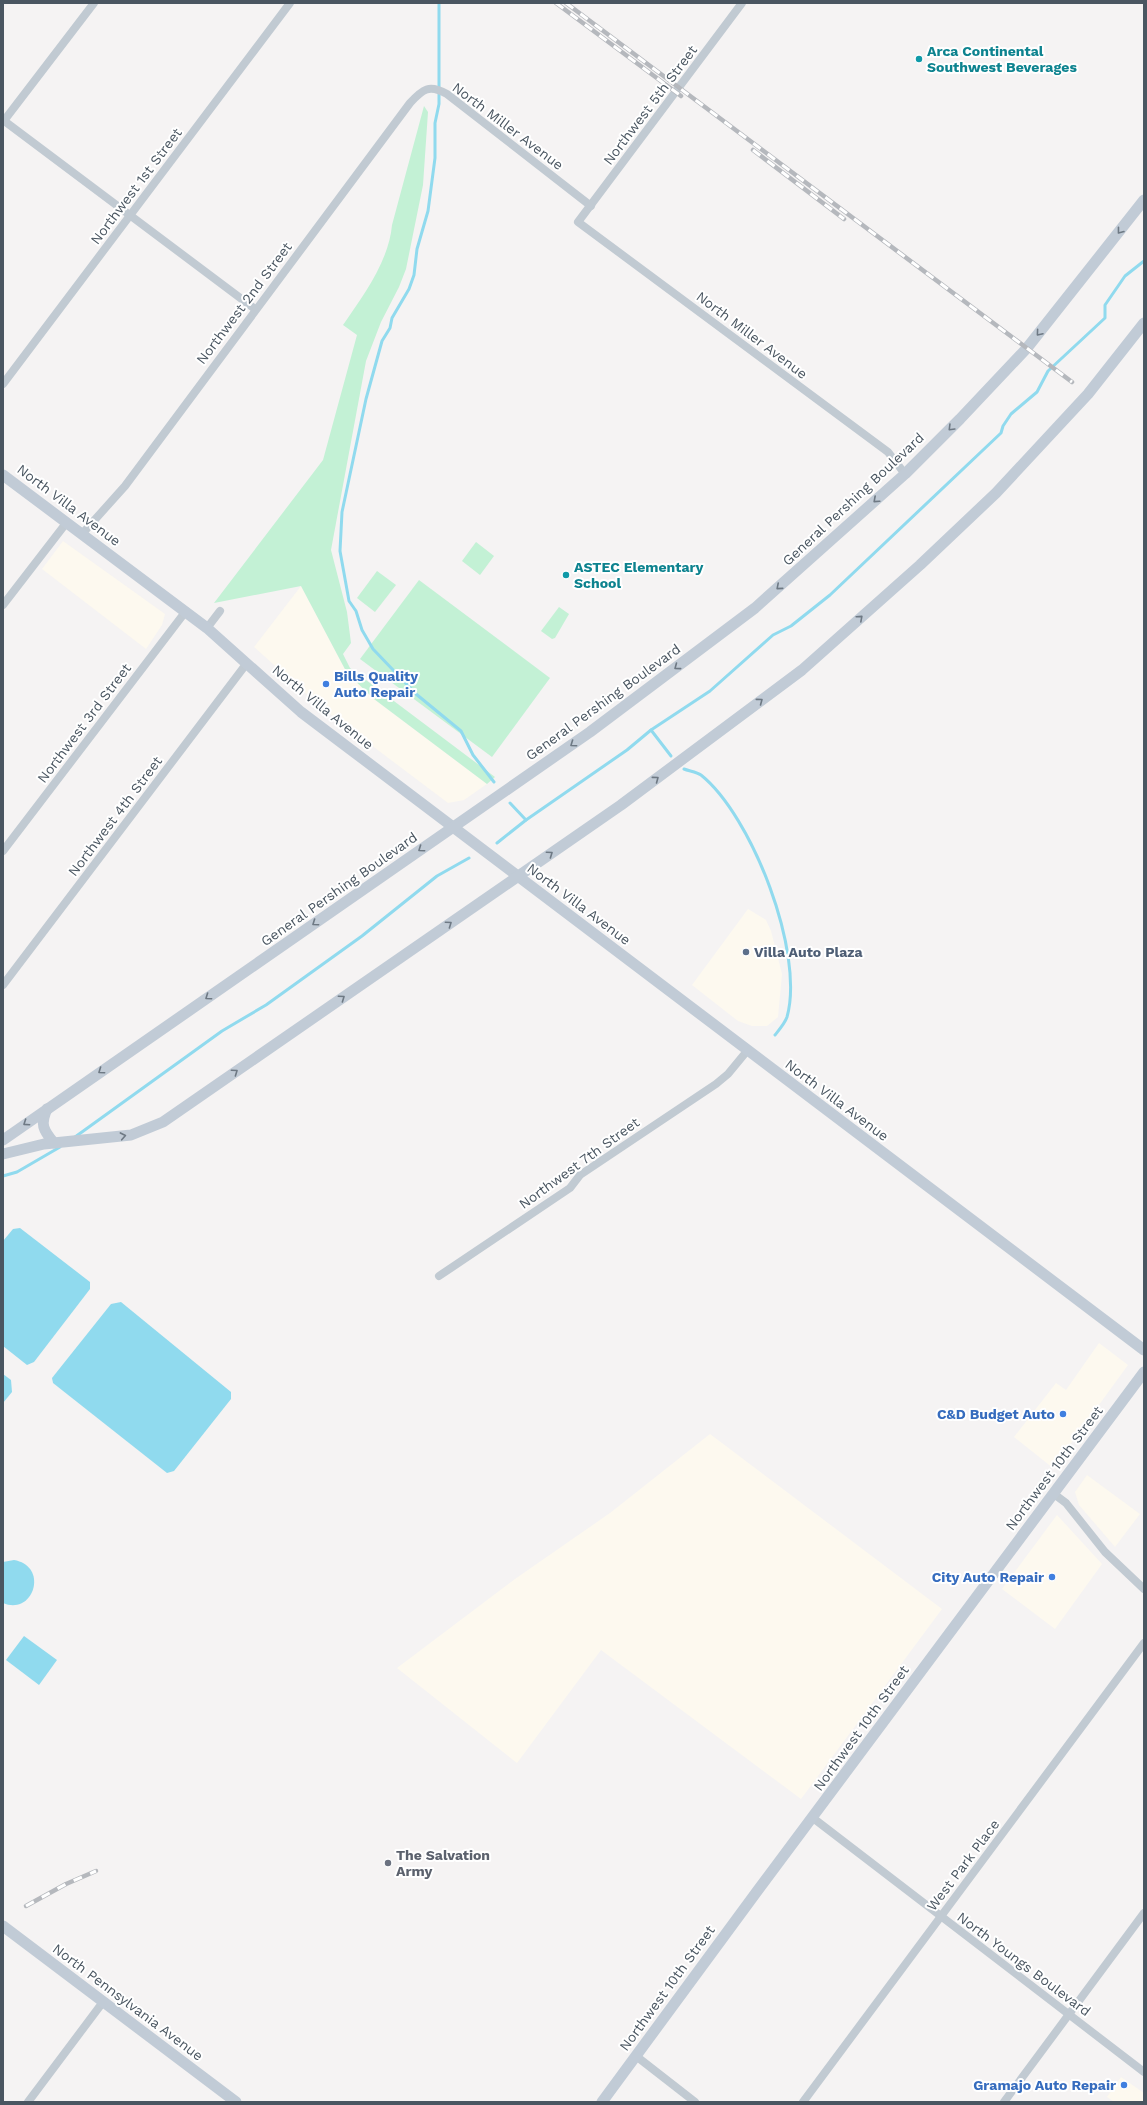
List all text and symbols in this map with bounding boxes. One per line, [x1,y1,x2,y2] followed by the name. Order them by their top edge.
[600,42,700,168] street label: Northwest 5th Street
[927,43,1077,75] place label: Arca Continental Southwest Beverages
[914,54,924,64] marker: Arca Continental Southwest Beverages
[449,79,567,173] street label: North Miller Avenue
[87,125,185,247] street label: Northwest 1st Street
[1117,227,1124,234] one-way arrow
[193,239,295,367] street label: Northwest 2nd Street
[693,288,811,382] street label: North Miller Avenue
[1036,328,1043,335] one-way arrow
[948,423,956,431] one-way arrow
[779,429,927,569] street label: General Pershing Boulevard
[14,461,124,549] street label: North Villa Avenue
[873,495,881,503] one-way arrow
[574,559,704,591] place label: ASTEC Elementary School
[561,570,571,580] marker: ASTEC Elementary School
[777,582,784,589] one-way arrow
[856,616,863,623] one-way arrow
[523,641,683,763] street label: General Pershing Boulevard
[34,660,134,786] street label: Northwest 3rd Street
[269,661,377,753] street label: North Villa Avenue
[675,662,682,669] one-way arrow
[334,668,418,700] place label: Bills Quality Auto Repair
[321,679,331,689] marker: Bills Quality Auto Repair
[756,698,763,706] one-way arrow
[570,739,577,746] one-way arrow
[65,753,165,879] street label: Northwest 4th Street
[652,776,659,784] one-way arrow
[258,829,420,949] street label: General Pershing Boulevard
[419,844,426,851] one-way arrow
[546,851,553,859] one-way arrow
[524,860,634,948] street label: North Villa Avenue
[312,918,319,925] one-way arrow
[444,922,451,929] one-way arrow
[754,944,864,960] place label: Villa Auto Plaza
[741,947,751,957] marker: Villa Auto Plaza
[205,992,212,1000] one-way arrow
[337,996,344,1003] one-way arrow
[782,1056,892,1144] street label: North Villa Avenue
[98,1066,105,1074] one-way arrow
[231,1069,238,1077] one-way arrow
[516,1114,642,1212] street label: Northwest 7th Street
[24,1118,31,1125] one-way arrow
[120,1132,126,1141] one-way arrow
[1002,1403,1106,1533] street label: Northwest 10th Street
[937,1406,1055,1422] place label: C&D Budget Auto
[1058,1409,1068,1419] marker: C&D Budget Auto
[932,1569,1044,1585] place label: City Auto Repair
[1047,1572,1057,1582] marker: City Auto Repair
[810,1662,912,1794] street label: Northwest 10th Street
[923,1816,1003,1914] street label: West Park Place
[396,1847,490,1879] place label: The Salvation Army
[383,1858,393,1868] marker: The Salvation Army
[954,1909,1094,2019] street label: North Youngs Boulevard
[616,1922,718,2054] street label: Northwest 10th Street
[50,1940,206,2064] street label: North Pennsylvania Avenue
[973,2077,1116,2093] place label: Gramajo Auto Repair
[1119,2080,1129,2090] marker: Gramajo Auto Repair

